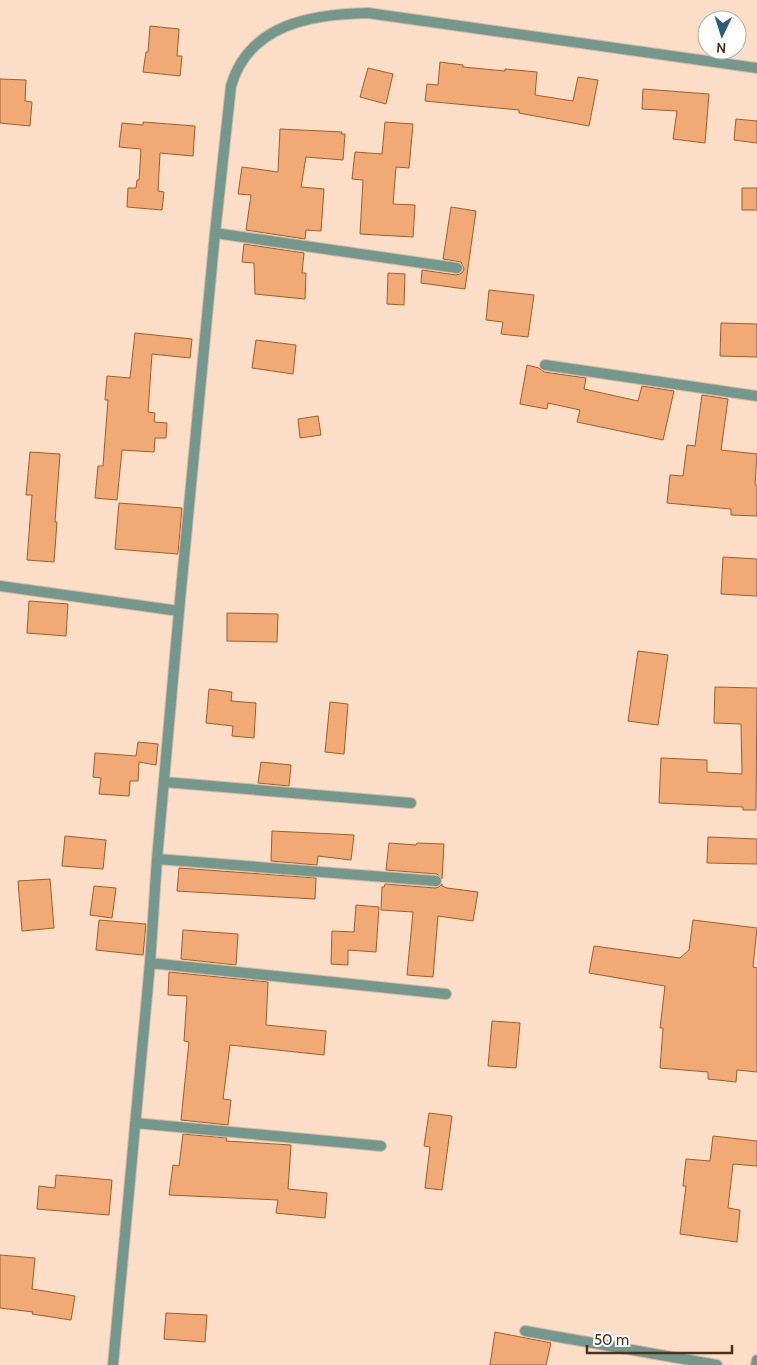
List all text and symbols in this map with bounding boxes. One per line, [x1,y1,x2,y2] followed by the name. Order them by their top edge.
[697,10,747,60] north arrow
[716,39,727,57] text: N
[587,1322,732,1354] scale bar
[594,1331,629,1349] text: 50 m

